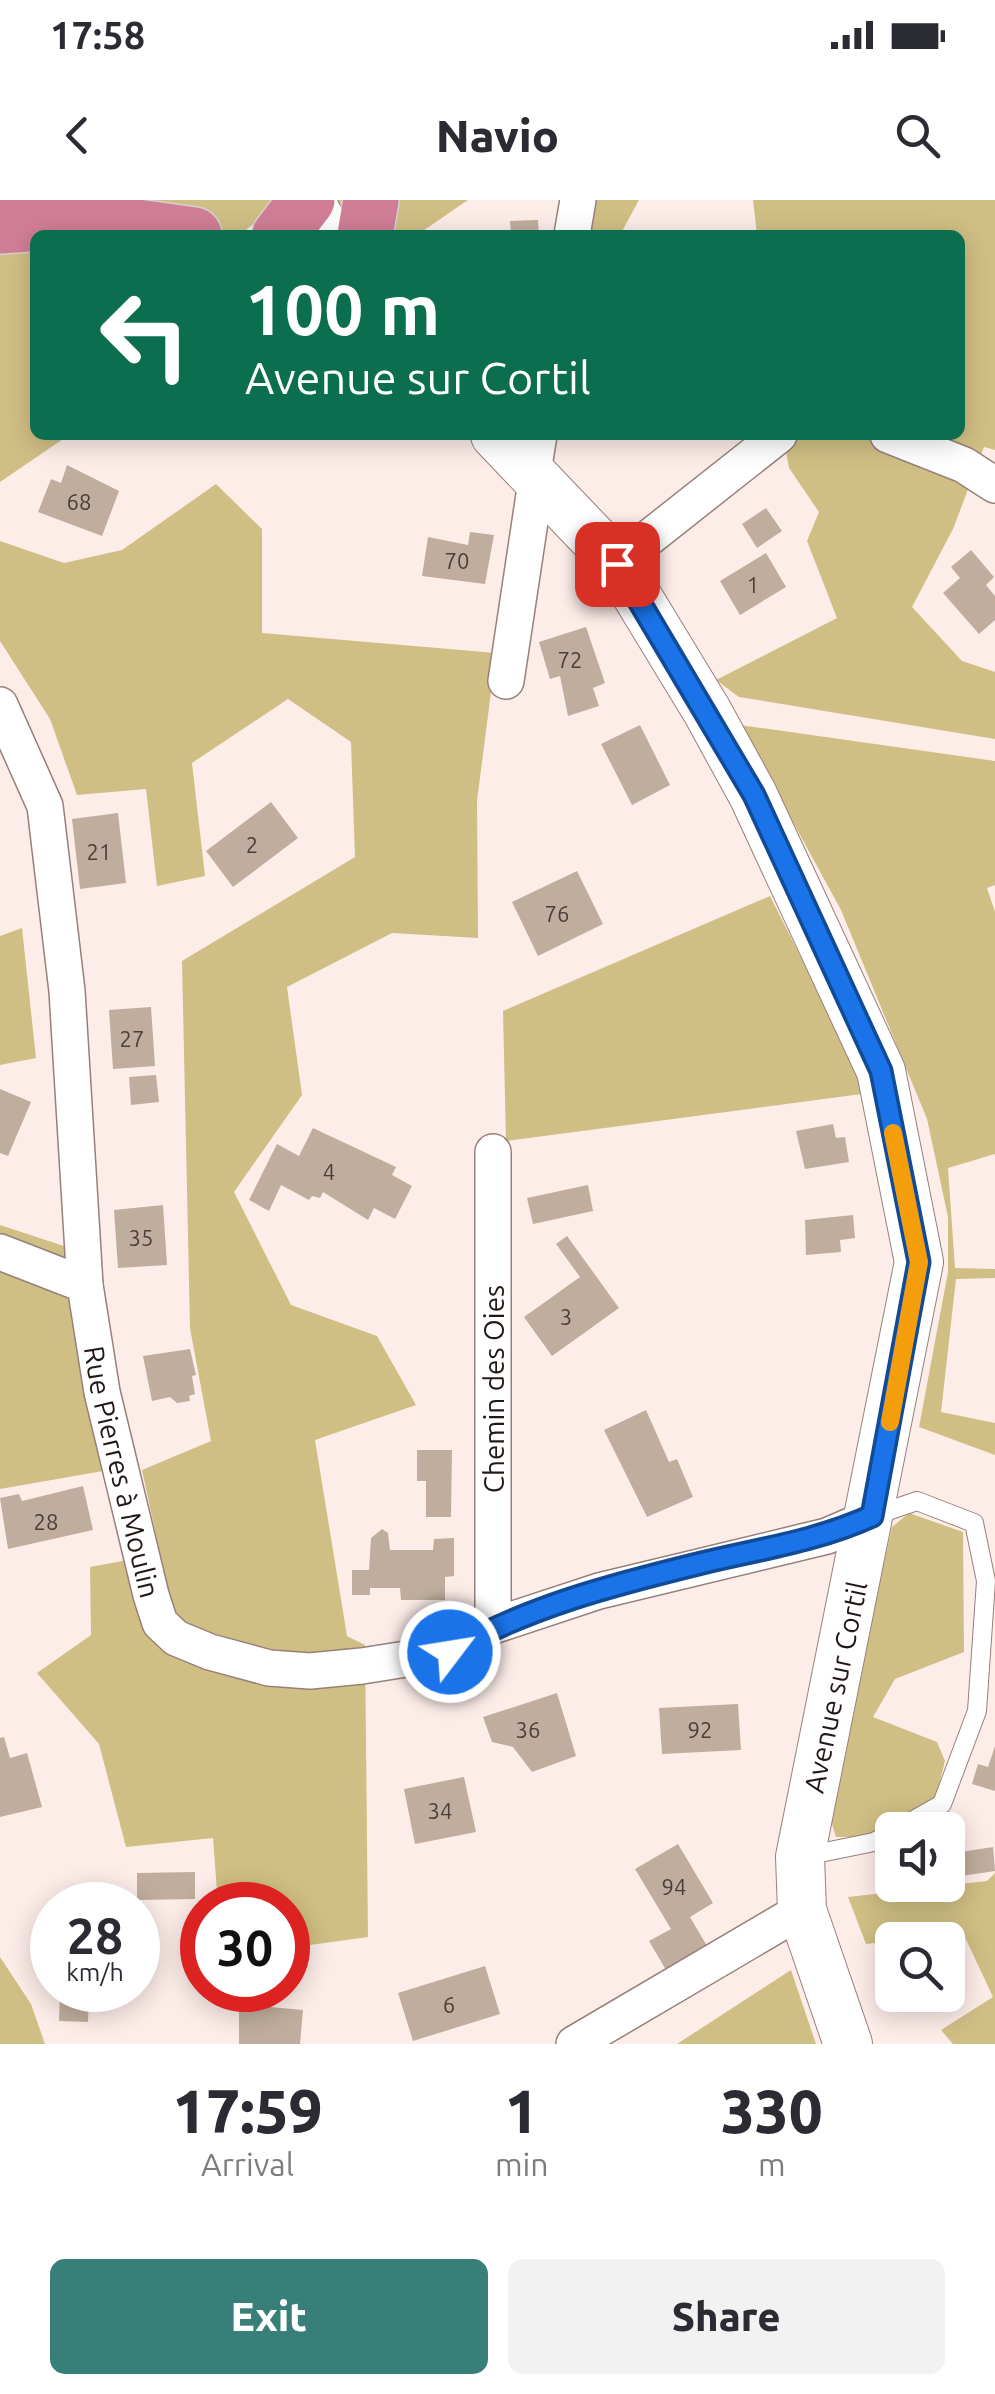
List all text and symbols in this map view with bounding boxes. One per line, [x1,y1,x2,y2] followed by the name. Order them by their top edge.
[50,14,145,56] text: 17:58
[50,108,105,163] icon: back
[890,108,945,163] icon: search
[436,110,559,161] text: Navio
[80,270,210,400] icon: left
[245,270,440,348] text: 100 m
[245,352,591,403] text: Avenue sur Cortil
[67,489,91,514] house number: 68
[575,522,660,607] pin
[590,537,645,592] icon: arrive
[445,548,469,573] house number: 70
[747,572,759,597] house number: 1
[558,647,582,672] house number: 72
[246,832,258,857] house number: 2
[87,839,111,864] house number: 21
[545,901,569,926] house number: 76
[120,1026,144,1051] house number: 27
[323,1159,335,1184] house number: 4
[129,1225,153,1250] house number: 35
[478,1285,509,1493] street label: Chemin des Oies
[560,1304,572,1329] house number: 3
[79,1344,167,1601] street label: Rue Pierres à Moulin
[34,1509,58,1534] house number: 28
[797,1579,873,1795] street label: Avenue sur Cortil
[398,1600,502,1704] position arrow
[516,1717,540,1742] house number: 36
[688,1717,712,1742] house number: 92
[428,1798,452,1823] house number: 34
[875,1812,965,2012] map controls
[875,1812,965,1902] button: sound
[662,1874,686,1899] house number: 94
[180,1882,310,2012] speed limit sign: 30
[67,1907,123,1963] text: 28
[875,1922,965,2012] button: search
[66,1958,124,1986] text: km/h
[443,1992,455,2017] house number: 6
[172,2077,323,2144] text: 17:59
[505,2077,539,2144] text: 1
[721,2077,823,2144] text: 330
[201,2146,294,2182] text: Arrival
[495,2146,549,2182] text: min
[758,2146,786,2182] text: m
[50,2259,488,2374] button: Exit
[508,2259,945,2374] button: Share

